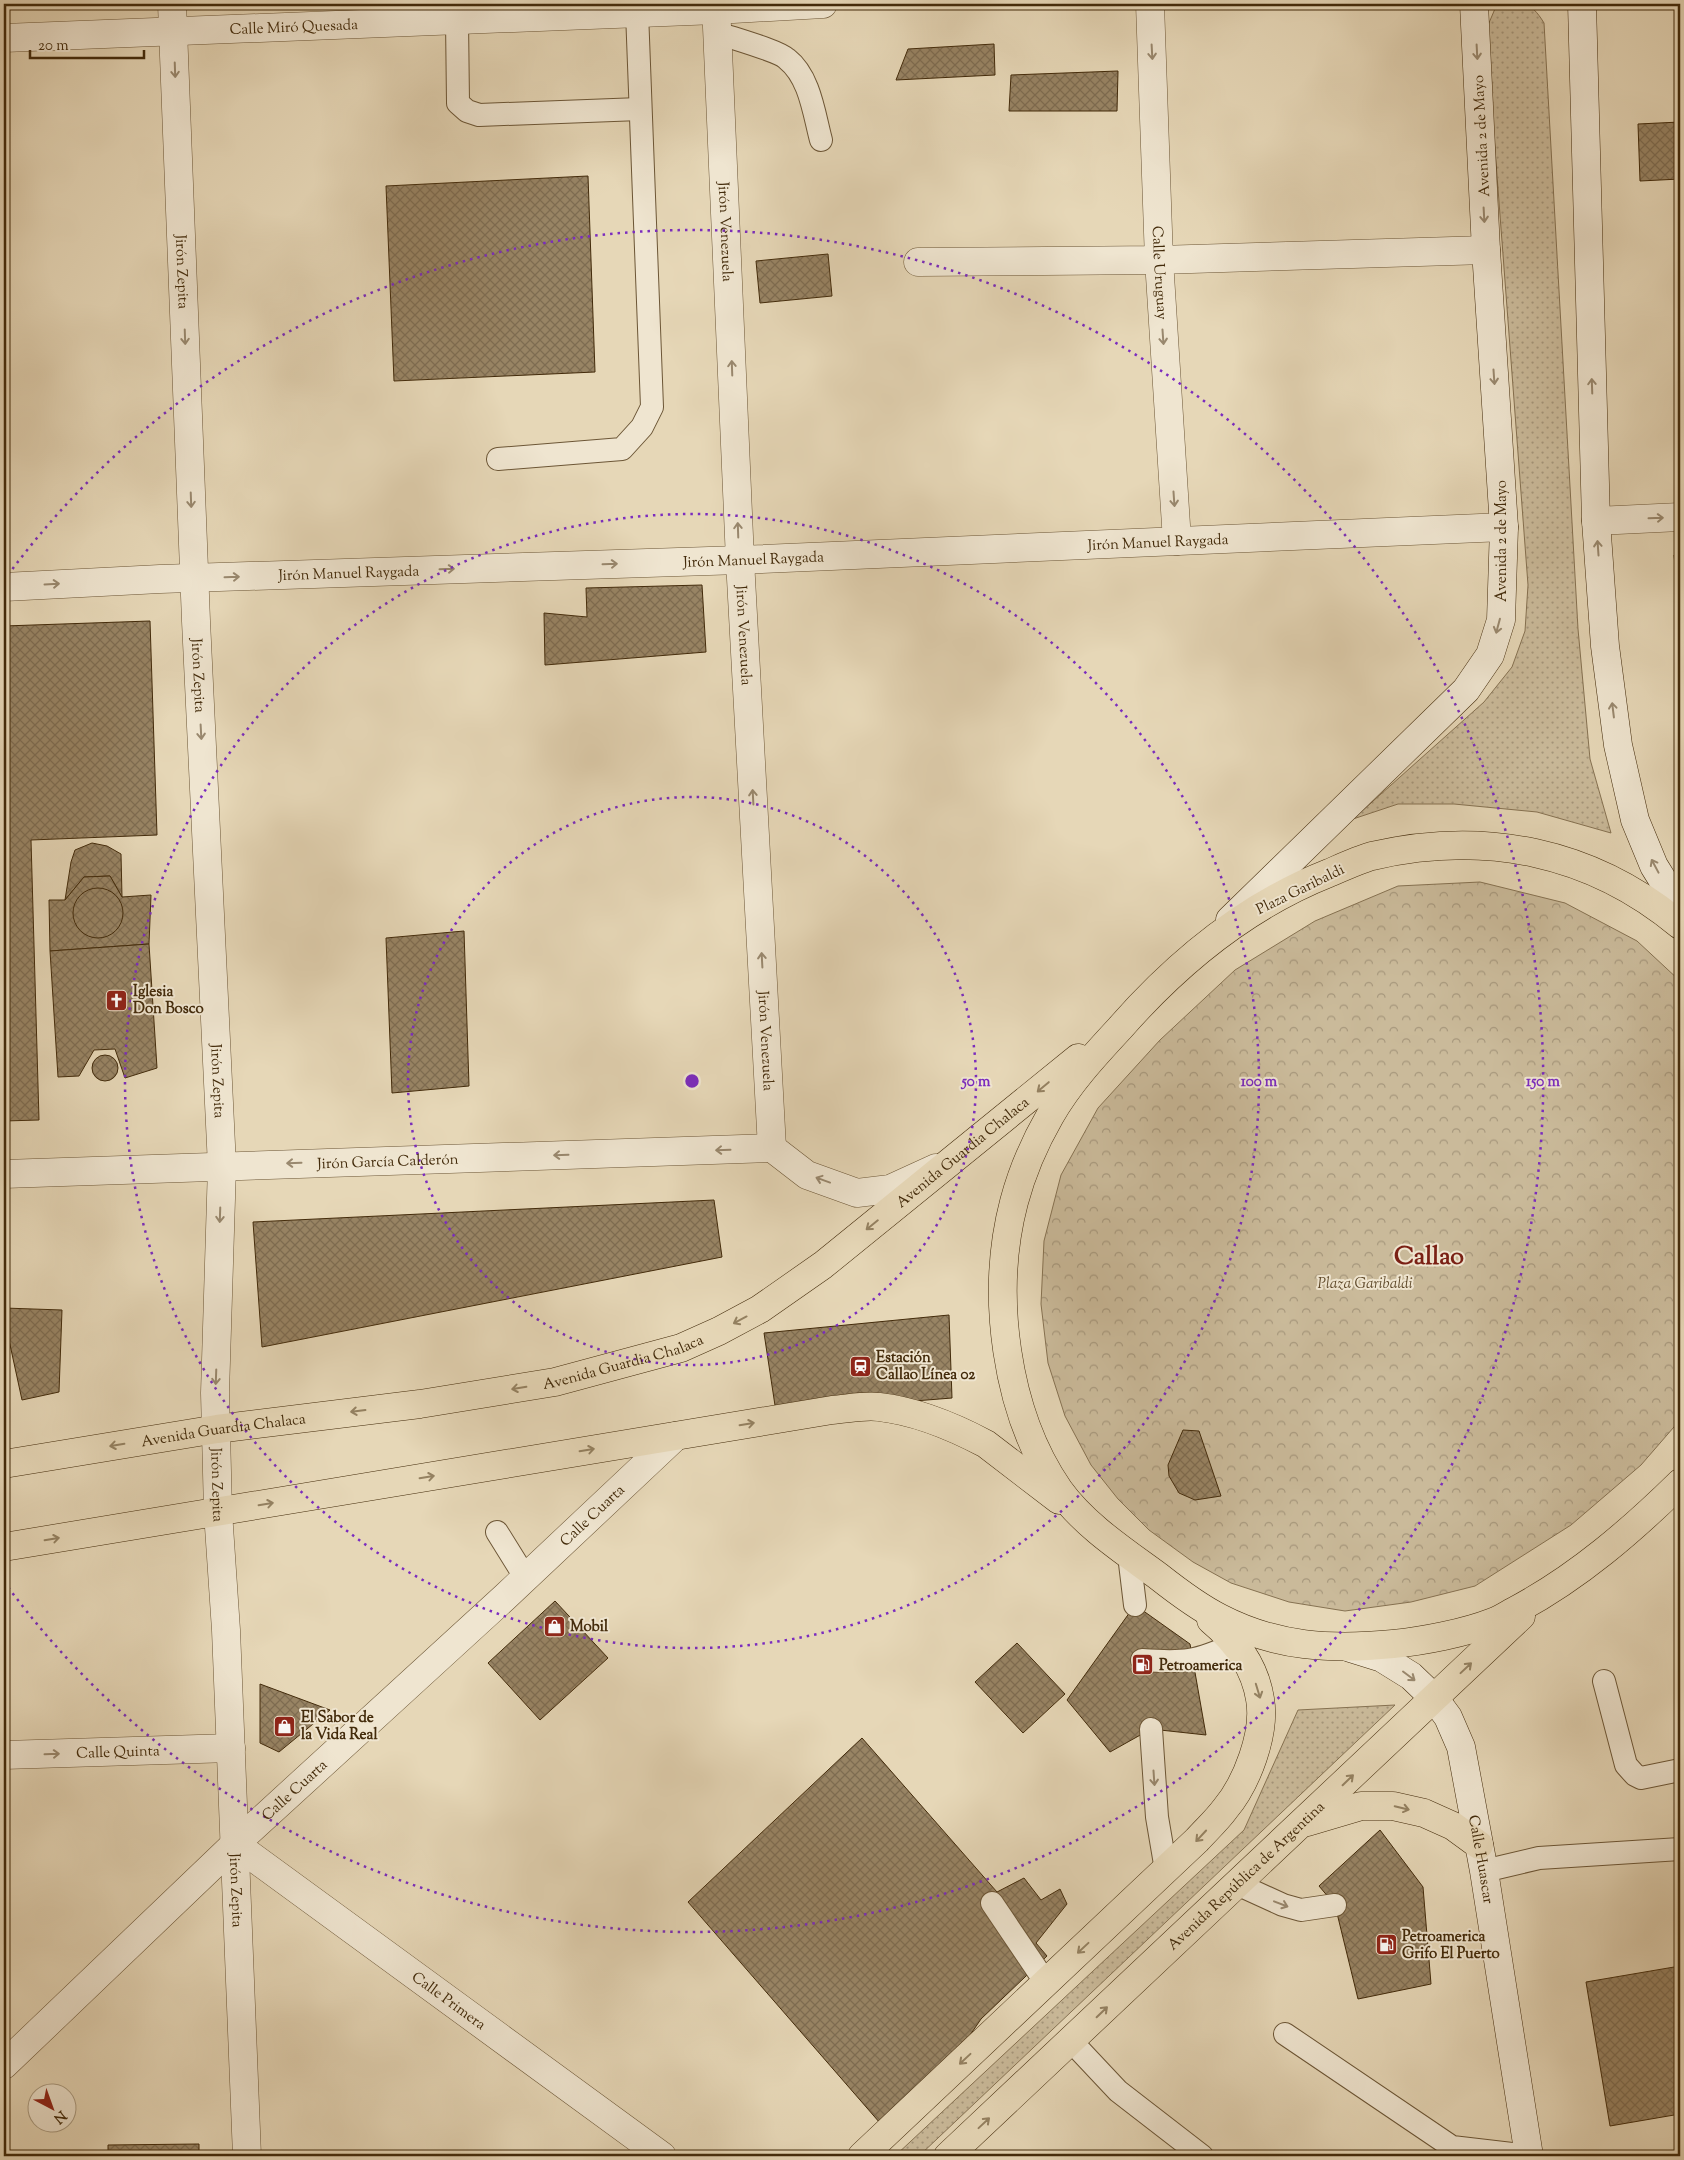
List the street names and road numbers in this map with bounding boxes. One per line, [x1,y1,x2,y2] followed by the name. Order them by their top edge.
[229,15,359,41] street label: Calle Miró Quesada
[1469,74,1496,197] street label: Avenida 2 de Mayo
[712,180,737,282] street label: Jirón Venezuela
[1146,226,1172,321] street label: Calle Uruguay
[169,233,193,309] street label: Jirón Zepita
[1492,480,1513,602] street label: Avenida 2 de Mayo
[1086,530,1229,557] street label: Jirón Manuel Raygada
[682,547,825,574] street label: Jirón Manuel Raygada
[277,562,420,587] street label: Jirón Manuel Raygada
[729,584,756,686] street label: Jirón Venezuela
[185,637,209,713] street label: Jirón Zepita
[1253,860,1348,921] street label: Plaza Garibaldi
[751,989,778,1092] street label: Jirón Venezuela
[204,1042,229,1119] street label: Jirón Zepita
[892,1093,1034,1214] street label: Avenida Guardia Chalaca
[316,1150,459,1175] street label: Jirón García Calderón
[542,1330,707,1396] street label: Avenida Guardia Chalaca
[140,1409,307,1453] street label: Avenida Guardia Chalaca
[204,1446,228,1523] street label: Jirón Zepita
[556,1480,630,1552] street label: Calle Cuarta
[76,1741,160,1765] street label: Calle Quinta
[258,1755,333,1826] street label: Calle Cuarta
[1163,1797,1330,1956] street label: Avenida República de Argentina
[1462,1814,1498,1906] street label: Calle Huascar
[223,1852,247,1928] street label: Jirón Zepita
[407,1967,490,2036] street label: Calle Primera

